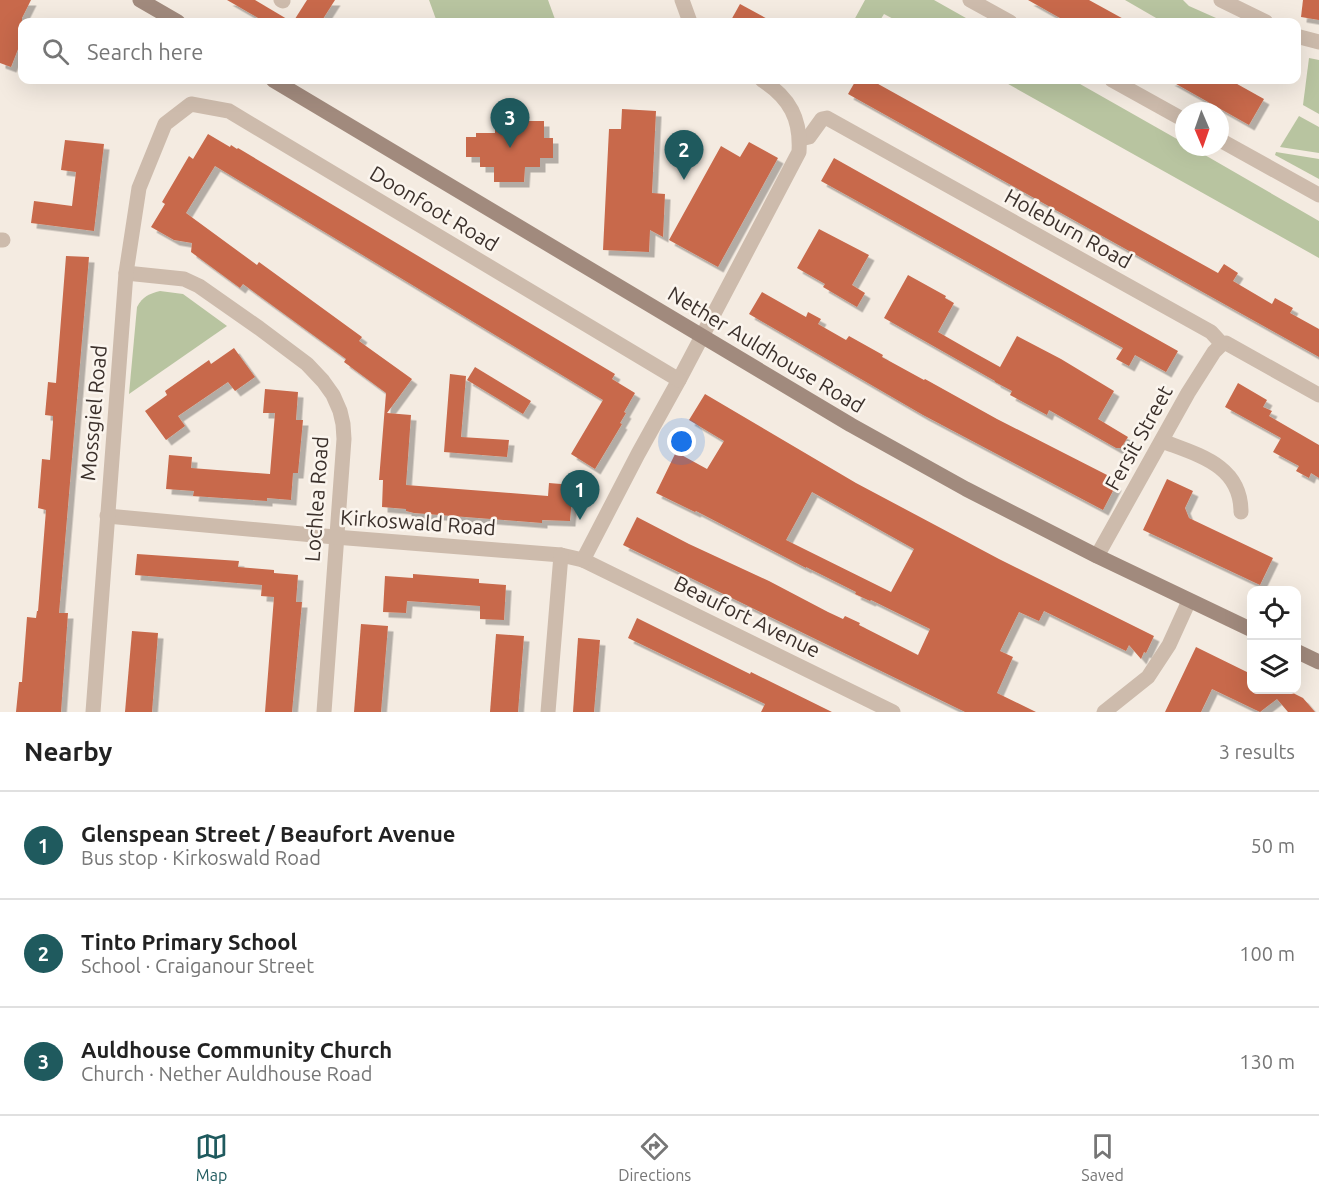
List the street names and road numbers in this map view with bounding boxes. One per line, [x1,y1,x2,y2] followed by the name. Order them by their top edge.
[366,160,503,256] street label: Doonfoot Road
[1001,183,1136,273] street label: Holeburn Road
[664,281,869,417] street label: Nether Auldhouse Road
[75,344,111,482] street label: Mossgiel Road
[1099,381,1177,494] street label: Fersit Street
[300,435,332,563] street label: Lochlea Road
[339,505,497,539] street label: Kirkoswald Road
[670,570,824,662] street label: Beaufort Avenue

